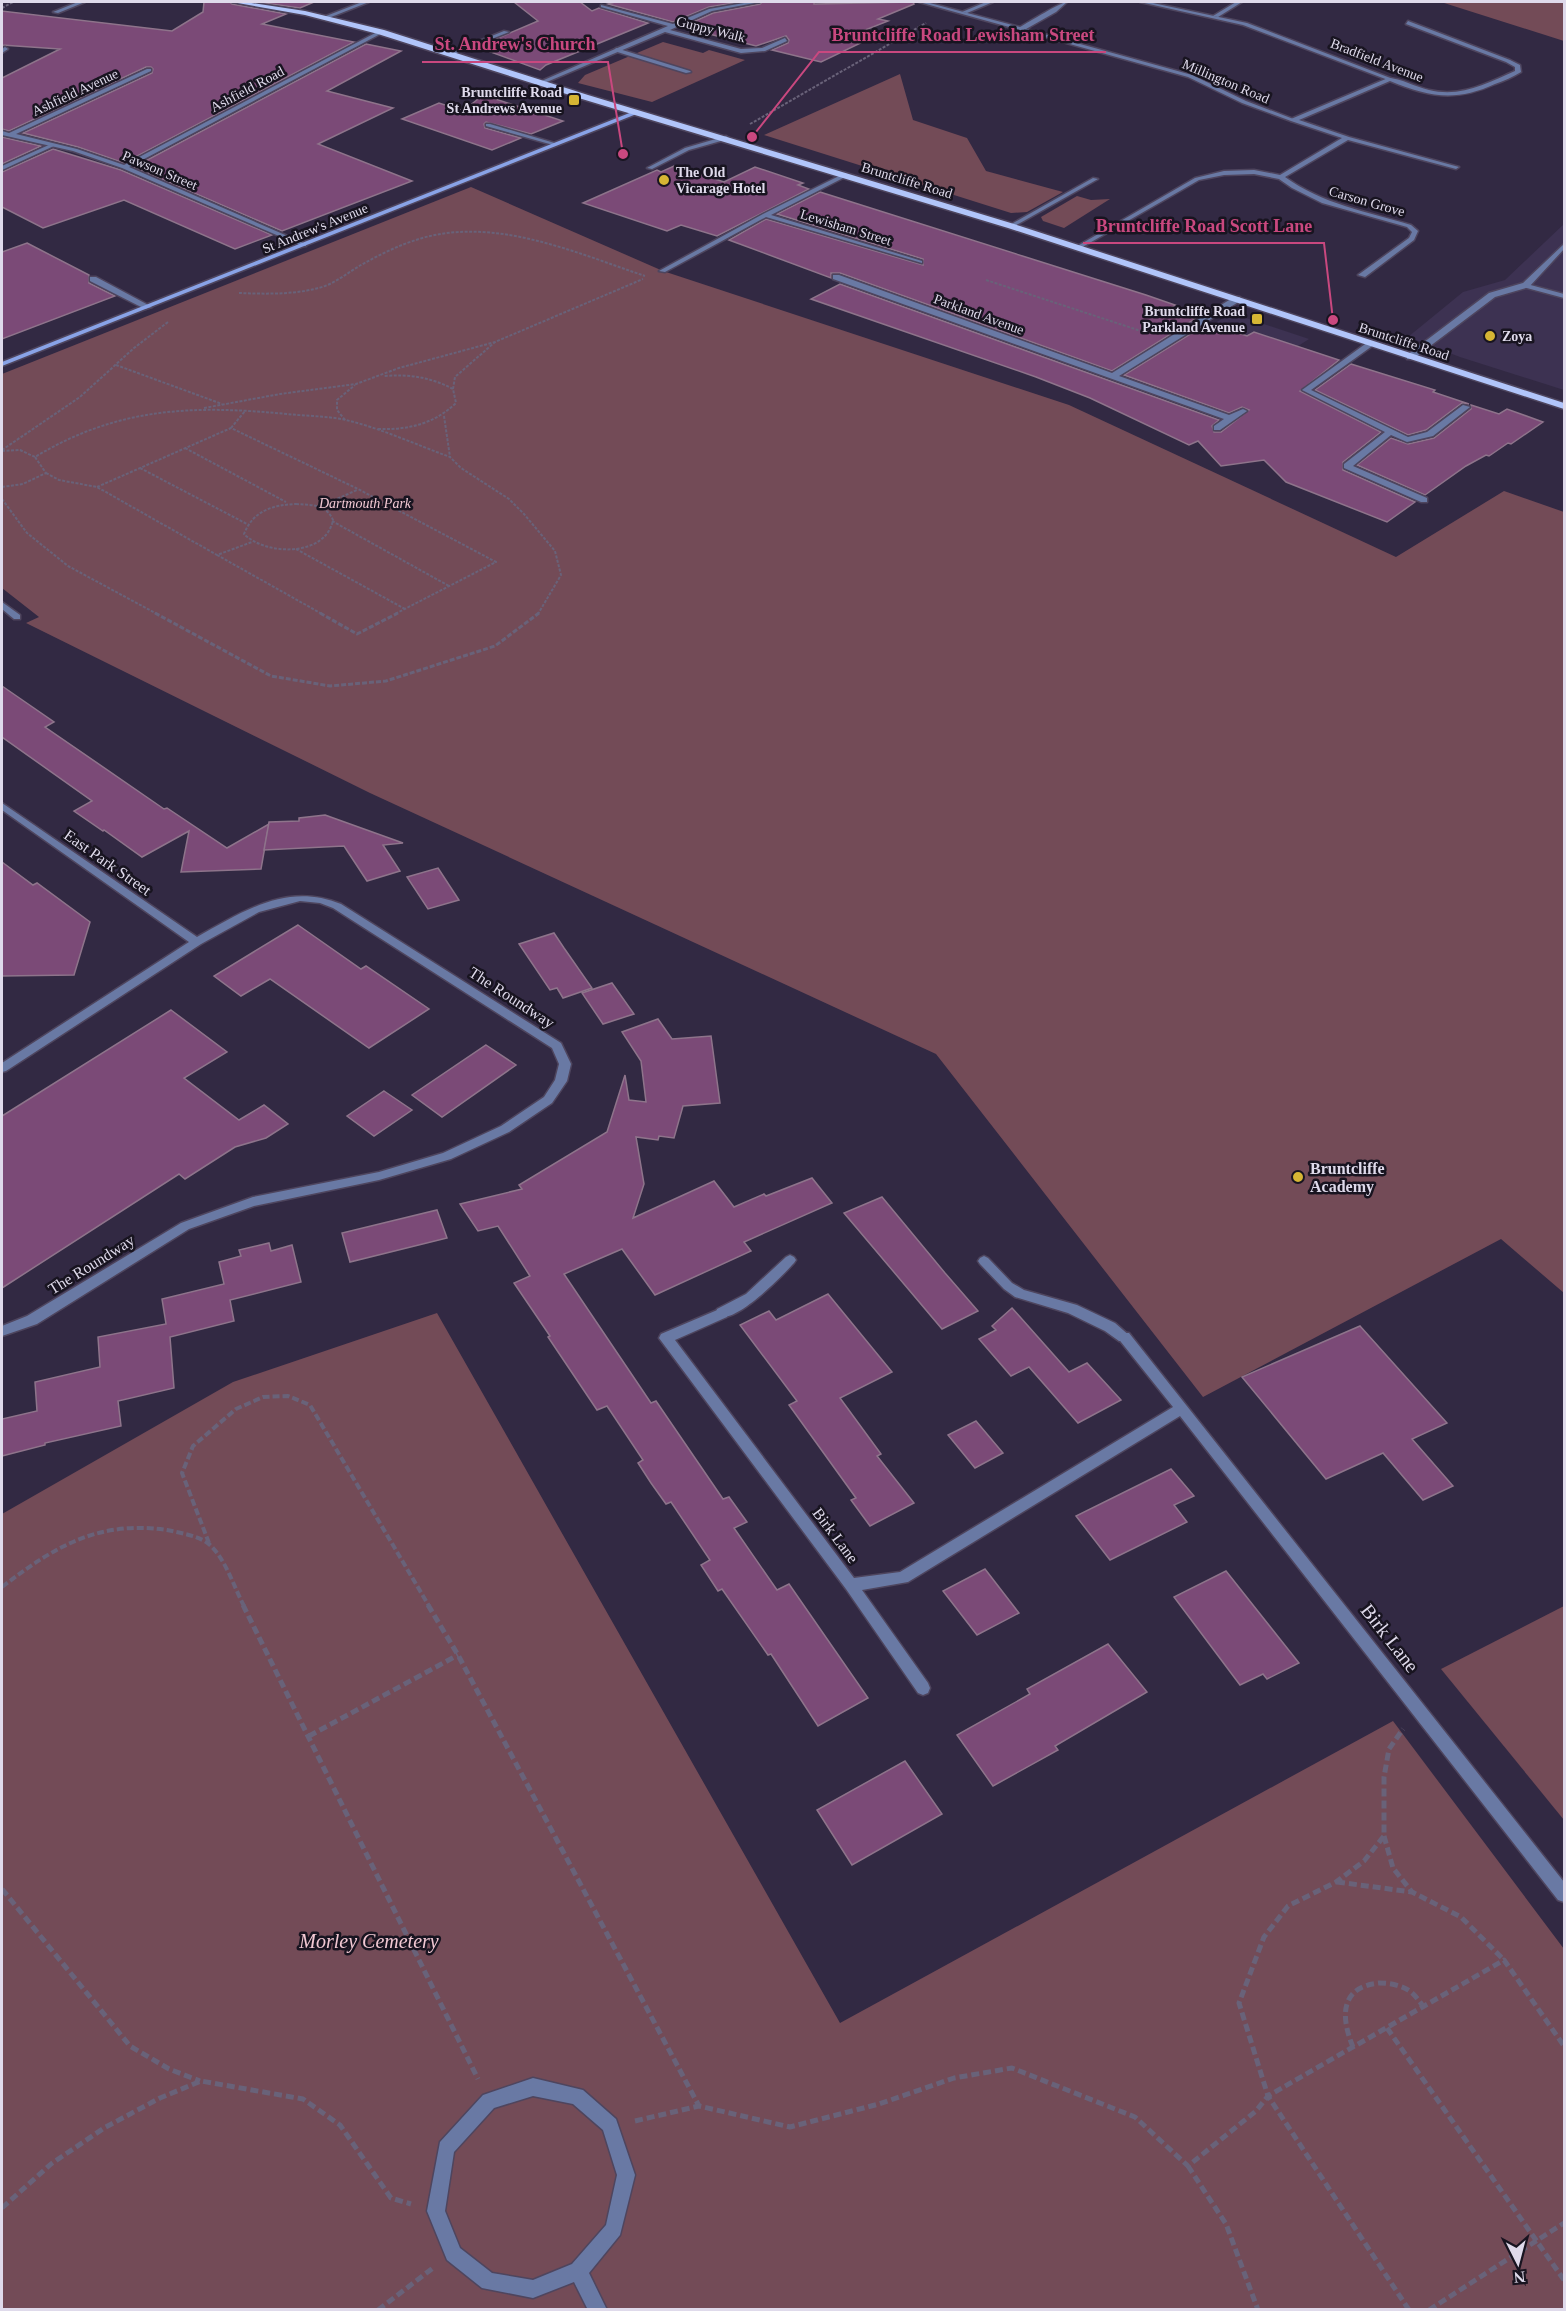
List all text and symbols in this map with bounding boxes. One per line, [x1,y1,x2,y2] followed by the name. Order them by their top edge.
[675,14,747,45] street label: Guppy Walk
[819,16,1106,52] callout: Bruntcliffe Road Lewisham Street
[831,25,1095,45] text: Bruntcliffe Road Lewisham Street
[422,26,608,62] callout: St. Andrew's Church
[435,34,595,54] text: St. Andrew's Church
[1328,36,1425,85] street label: Bradfield Avenue
[1180,56,1272,107] street label: Millington Road
[208,64,287,115] street label: Ashfield Road
[30,66,121,119] street label: Ashfield Avenue
[447,85,562,116] place label: Bruntcliffe Road St Andrews Avenue
[567,93,581,107] marker: Bruntcliffe Road St Andrews Avenue
[120,148,200,193] street label: Pawson Street
[860,160,954,201] street label: Bruntcliffe Road
[676,165,765,196] place label: The Old Vicarage Hotel
[657,173,671,187] marker: The Old Vicarage Hotel
[1327,183,1406,219] street label: Carson Grove
[260,200,370,257] street label: St Andrew's Avenue
[798,206,893,248] street label: Lewisham Street
[1083,207,1324,243] callout: Bruntcliffe Road Scott Lane
[1096,216,1312,236] text: Bruntcliffe Road Scott Lane
[932,291,1026,338] street label: Parkland Avenue
[1142,304,1245,335] place label: Bruntcliffe Road Parkland Avenue
[1250,312,1264,326] marker: Bruntcliffe Road Parkland Avenue
[1357,320,1451,363] street label: Bruntcliffe Road
[1483,329,1497,343] marker: Zoya
[1502,329,1532,344] place label: Zoya
[318,496,412,511] park label: Dartmouth Park
[61,826,155,899] street label: East Park Street
[465,964,558,1032] street label: The Roundway
[1310,1160,1385,1196] place label: Bruntcliffe Academy
[1291,1170,1305,1184] marker: Bruntcliffe Academy
[45,1231,138,1299] street label: The Roundway
[809,1504,862,1566] street label: Birk Lane
[1357,1599,1424,1677] street label: Birk Lane
[298,1930,439,1953] park label: Morley Cemetery
[1488,2233,1548,2293] north arrow
[1512,2268,1526,2287] text: N

